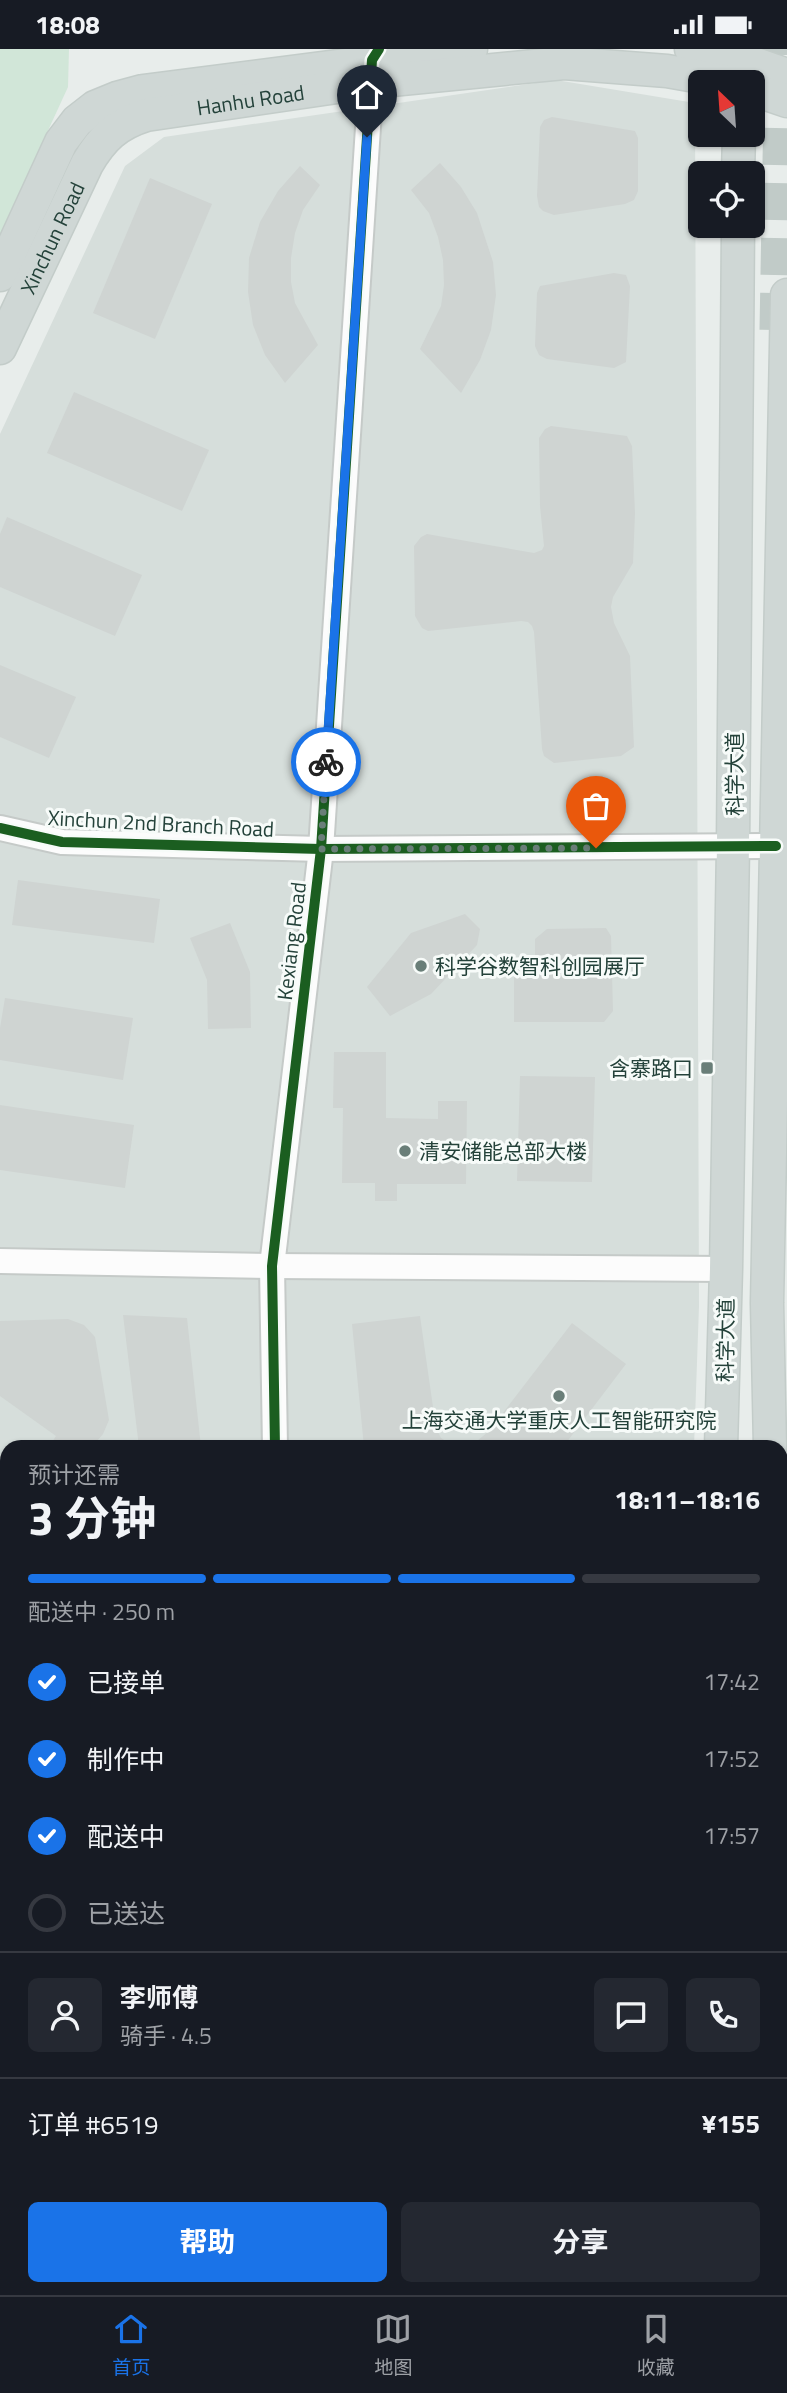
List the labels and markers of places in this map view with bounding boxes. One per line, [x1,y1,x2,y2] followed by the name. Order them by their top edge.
[337,65,397,137] pin
[566,776,626,848] pin
[435,950,645,982] place label: 科学谷数智科创园展厅
[413,958,429,974] marker: 科学谷数智科创园展厅
[609,1052,693,1084] place label: 含寨路口
[699,1060,715,1076] marker: 含寨路口
[419,1135,587,1167] place label: 清安储能总部大楼
[397,1143,413,1159] marker: 清安储能总部大楼
[551,1388,567,1404] marker: 上海交通大学重庆人工智能研究院
[402,1404,717,1436] place label: 上海交通大学重庆人工智能研究院

